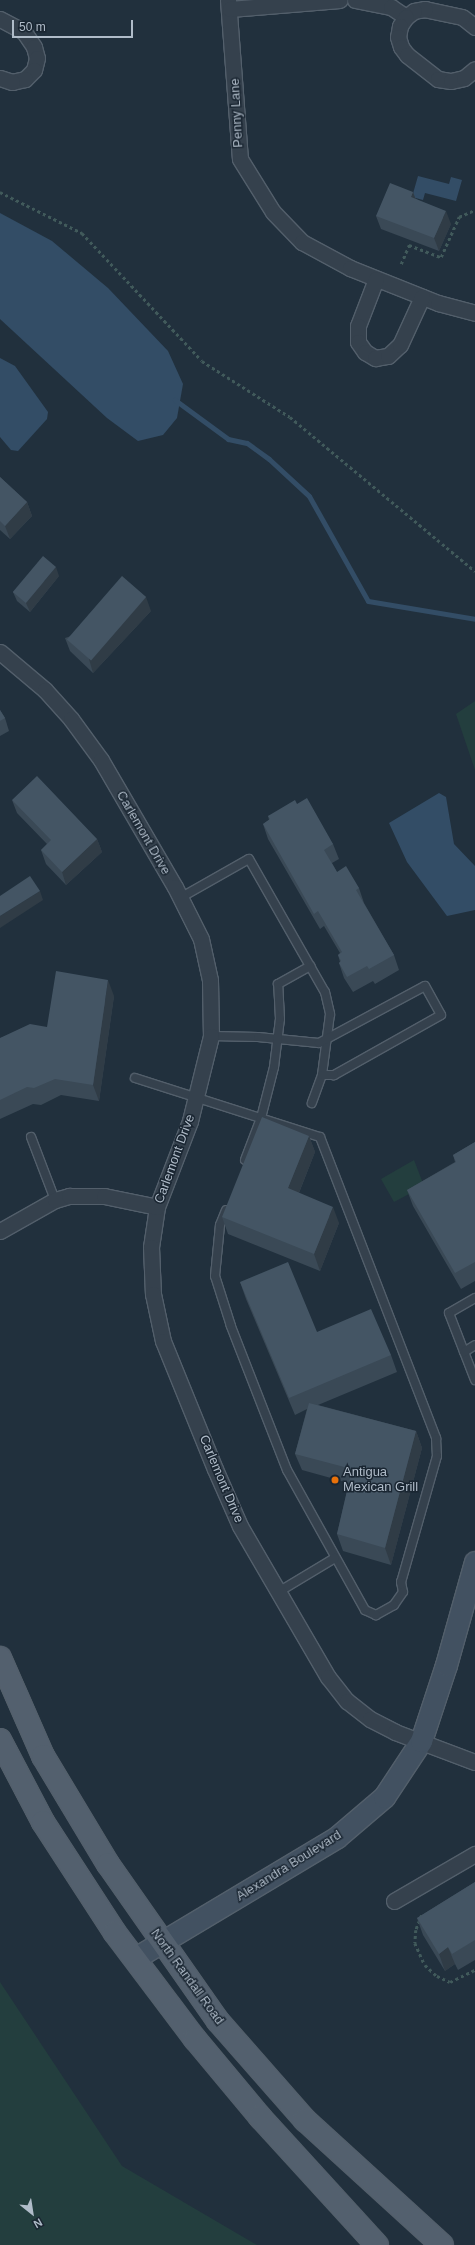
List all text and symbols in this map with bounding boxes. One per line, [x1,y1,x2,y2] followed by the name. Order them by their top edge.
[14,12,135,38] scale bar
[19,20,46,34] text: 50 m
[227,78,247,148] street label: Penny Lane
[113,788,173,878] street label: Carlemont Drive
[152,1112,198,1206] street label: Carlemont Drive
[195,1433,247,1525] street label: Carlemont Drive
[343,1465,418,1496] place label: Antigua Mexican Grill
[330,1475,340,1485] marker: Antigua Mexican Grill
[234,1827,344,1905] street label: Alexandra Boulevard
[147,1926,227,2028] street label: North Randall Road
[12,2193,52,2233] north arrow
[32,2216,44,2231] text: N

